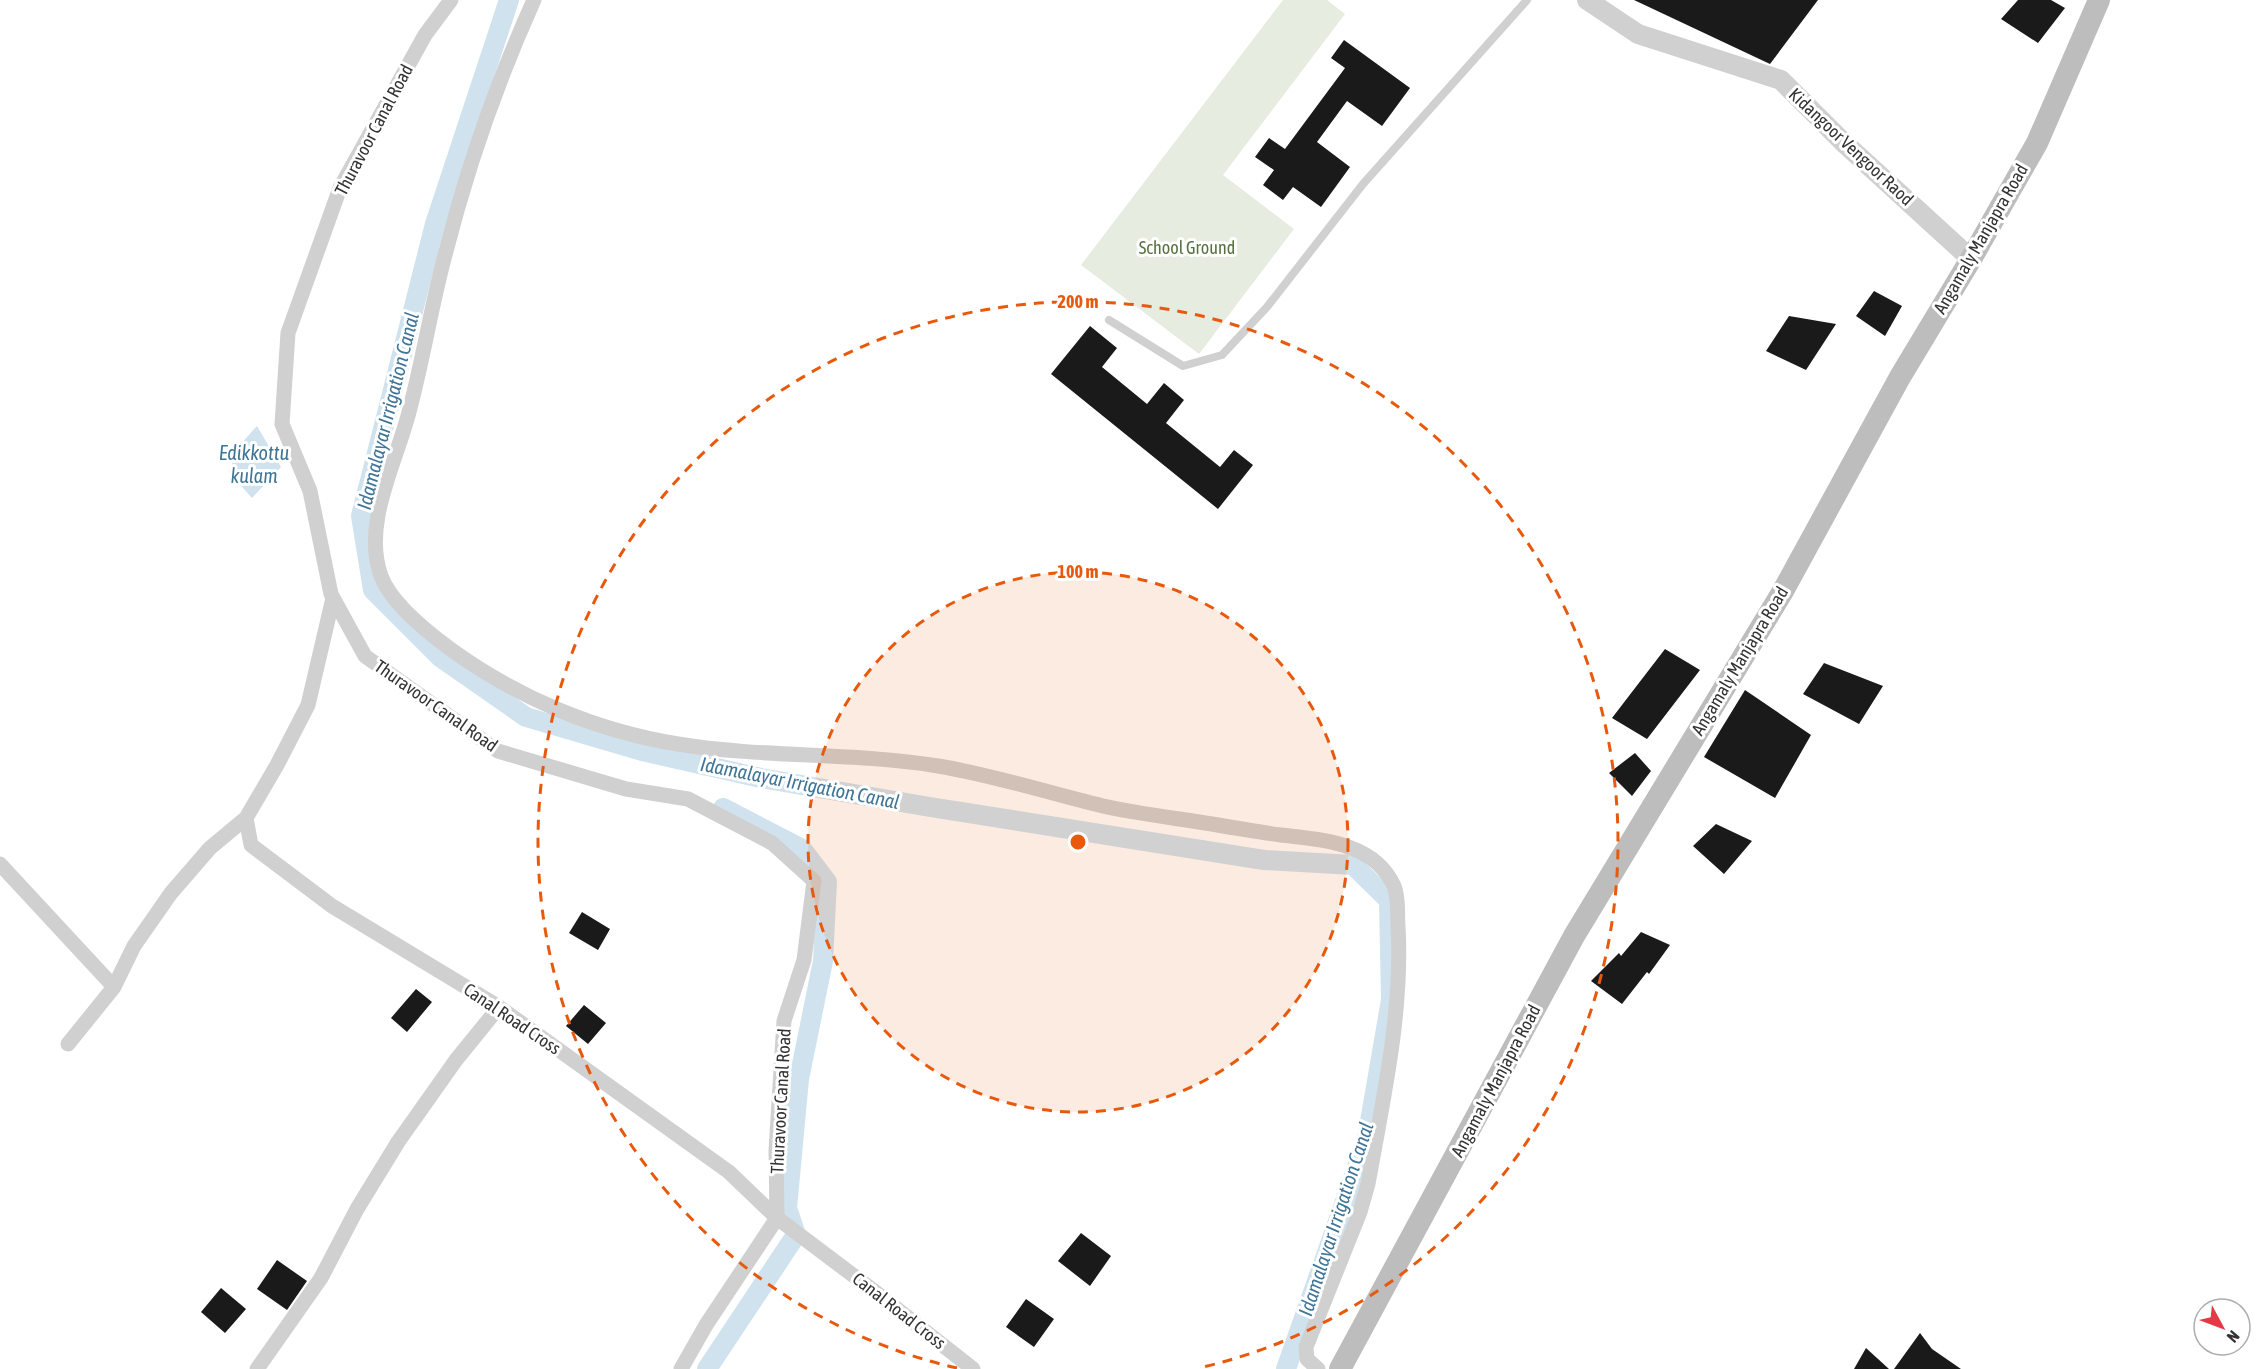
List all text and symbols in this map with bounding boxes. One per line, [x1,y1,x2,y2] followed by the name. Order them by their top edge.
[330,61,417,199] street label: Thuravoor Canal Road
[1785,84,1918,210] street label: Kidangoor Vengoor Raod
[1929,160,2032,317] street label: Angamaly Manjapra Road
[1139,237,1235,258] park label: School Ground
[1058,291,1098,312] text: 200 m
[352,310,423,512] water label: Idamalayar Irrigation Canal
[219,441,290,487] water label: Edikkottu kulam
[1058,561,1098,582] text: 100 m
[1687,583,1792,739] street label: Angamaly Manjapra Road
[371,655,502,756] street label: Thuravoor Canal Road
[699,752,902,813] water label: Idamalayar Irrigation Canal
[1068,832,1088,852] centre of rings
[460,979,565,1059] street label: Canal Road Cross
[1447,1001,1545,1161] street label: Angamaly Manjapra Road
[766,1028,795,1174] street label: Thuravoor Canal Road
[1293,1119,1378,1319] water label: Idamalayar Irrigation Canal
[849,1268,950,1353] street label: Canal Road Cross
[2192,1297,2252,1357] north arrow
[2223,1327,2243,1346] text: N

